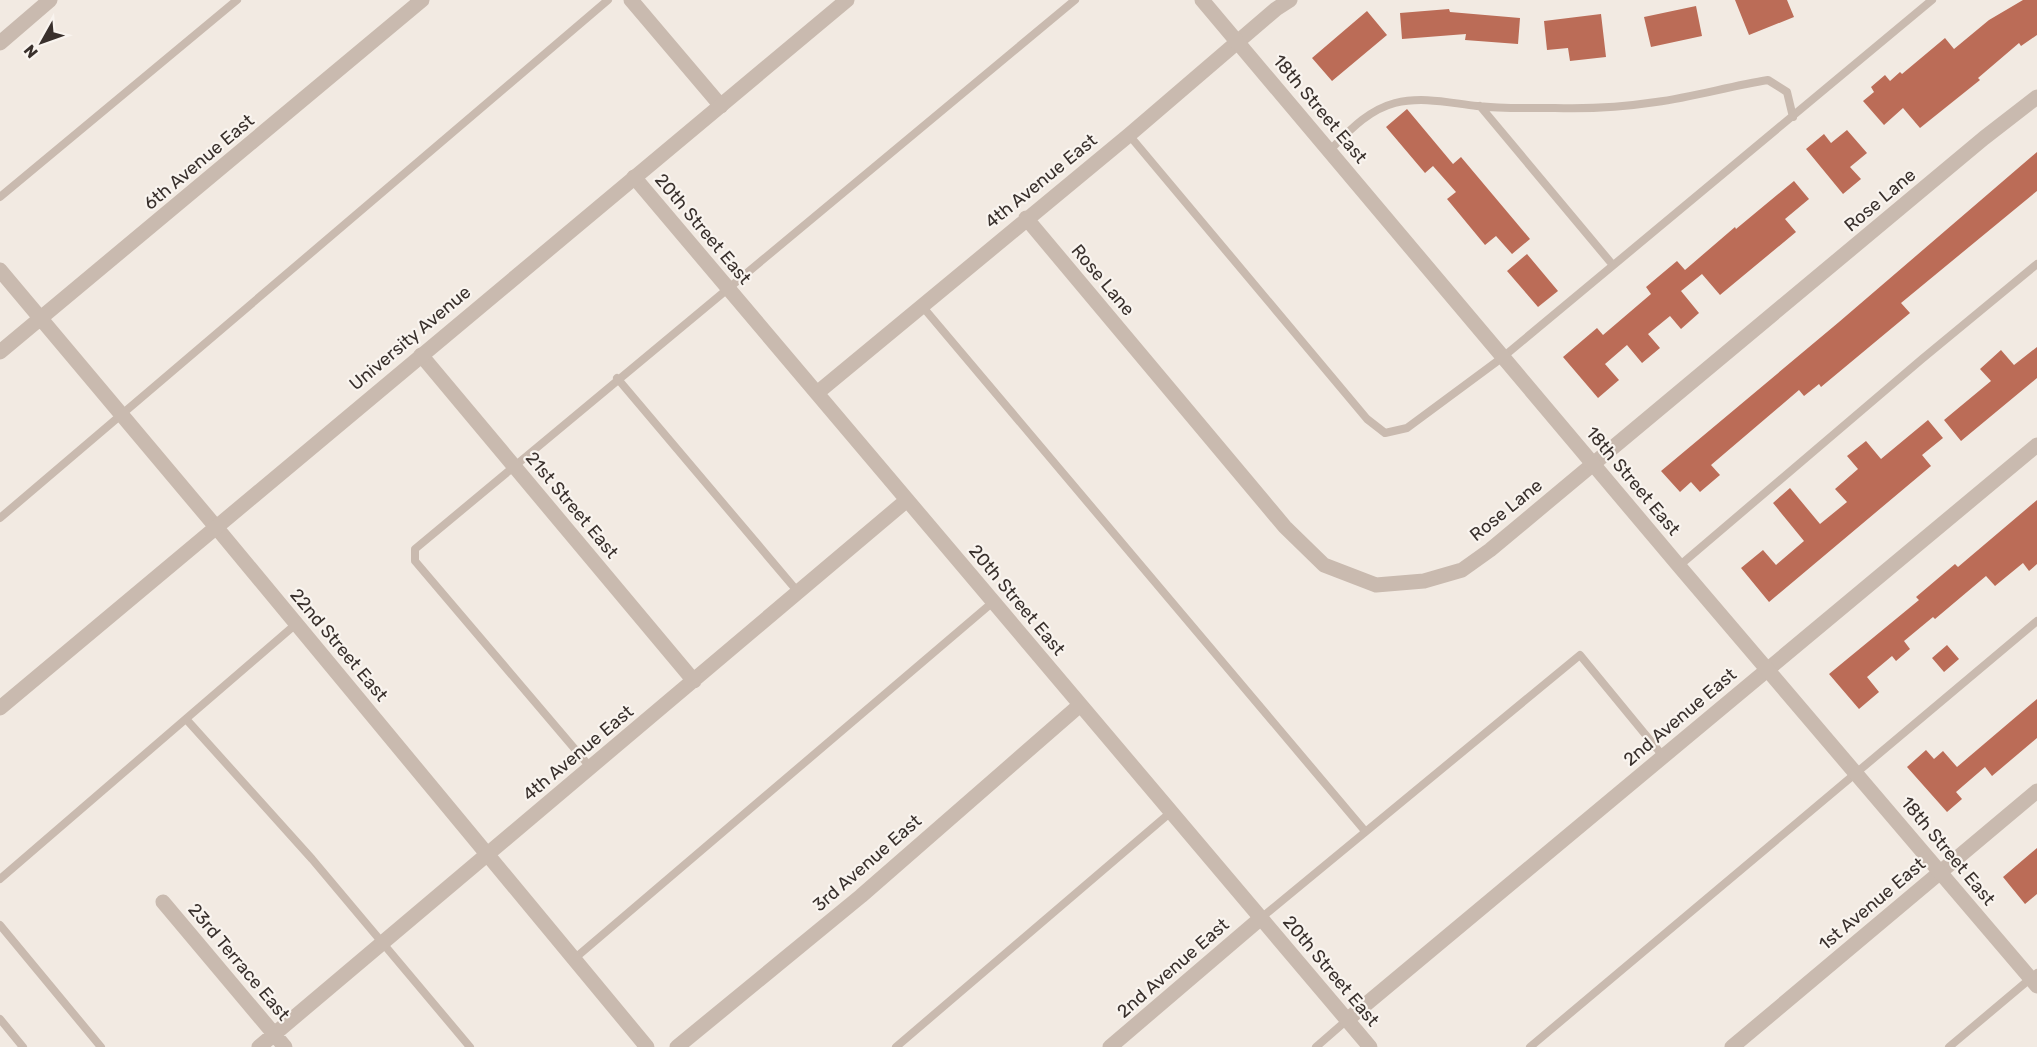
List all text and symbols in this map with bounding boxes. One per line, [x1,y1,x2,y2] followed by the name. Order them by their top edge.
[12,12,72,72] north arrow
[20,41,42,62] text: N
[1268,50,1372,168] street label: 18th Street East
[139,109,259,215] street label: 6th Avenue East
[981,129,1101,233] street label: 4th Avenue East
[1840,164,1920,236] street label: Rose Lane
[650,169,756,289] street label: 20th Street East
[1067,240,1139,320] street label: Rose Lane
[345,281,475,395] street label: University Avenue
[1581,422,1685,540] street label: 18th Street East
[521,447,623,563] street label: 21st Street East
[1465,474,1547,546] street label: Rose Lane
[964,540,1070,660] street label: 20th Street East
[285,584,393,706] street label: 22nd Street East
[1619,663,1741,771] street label: 2nd Avenue East
[518,700,638,806] street label: 4th Avenue East
[1896,792,2000,910] street label: 18th Street East
[808,810,926,916] street label: 3rd Avenue East
[1814,853,1930,955] street label: 1st Avenue East
[184,899,294,1025] street label: 23rd Terrace East
[1278,911,1384,1031] street label: 20th Street East
[1113,914,1233,1022] street label: 2nd Avenue East

